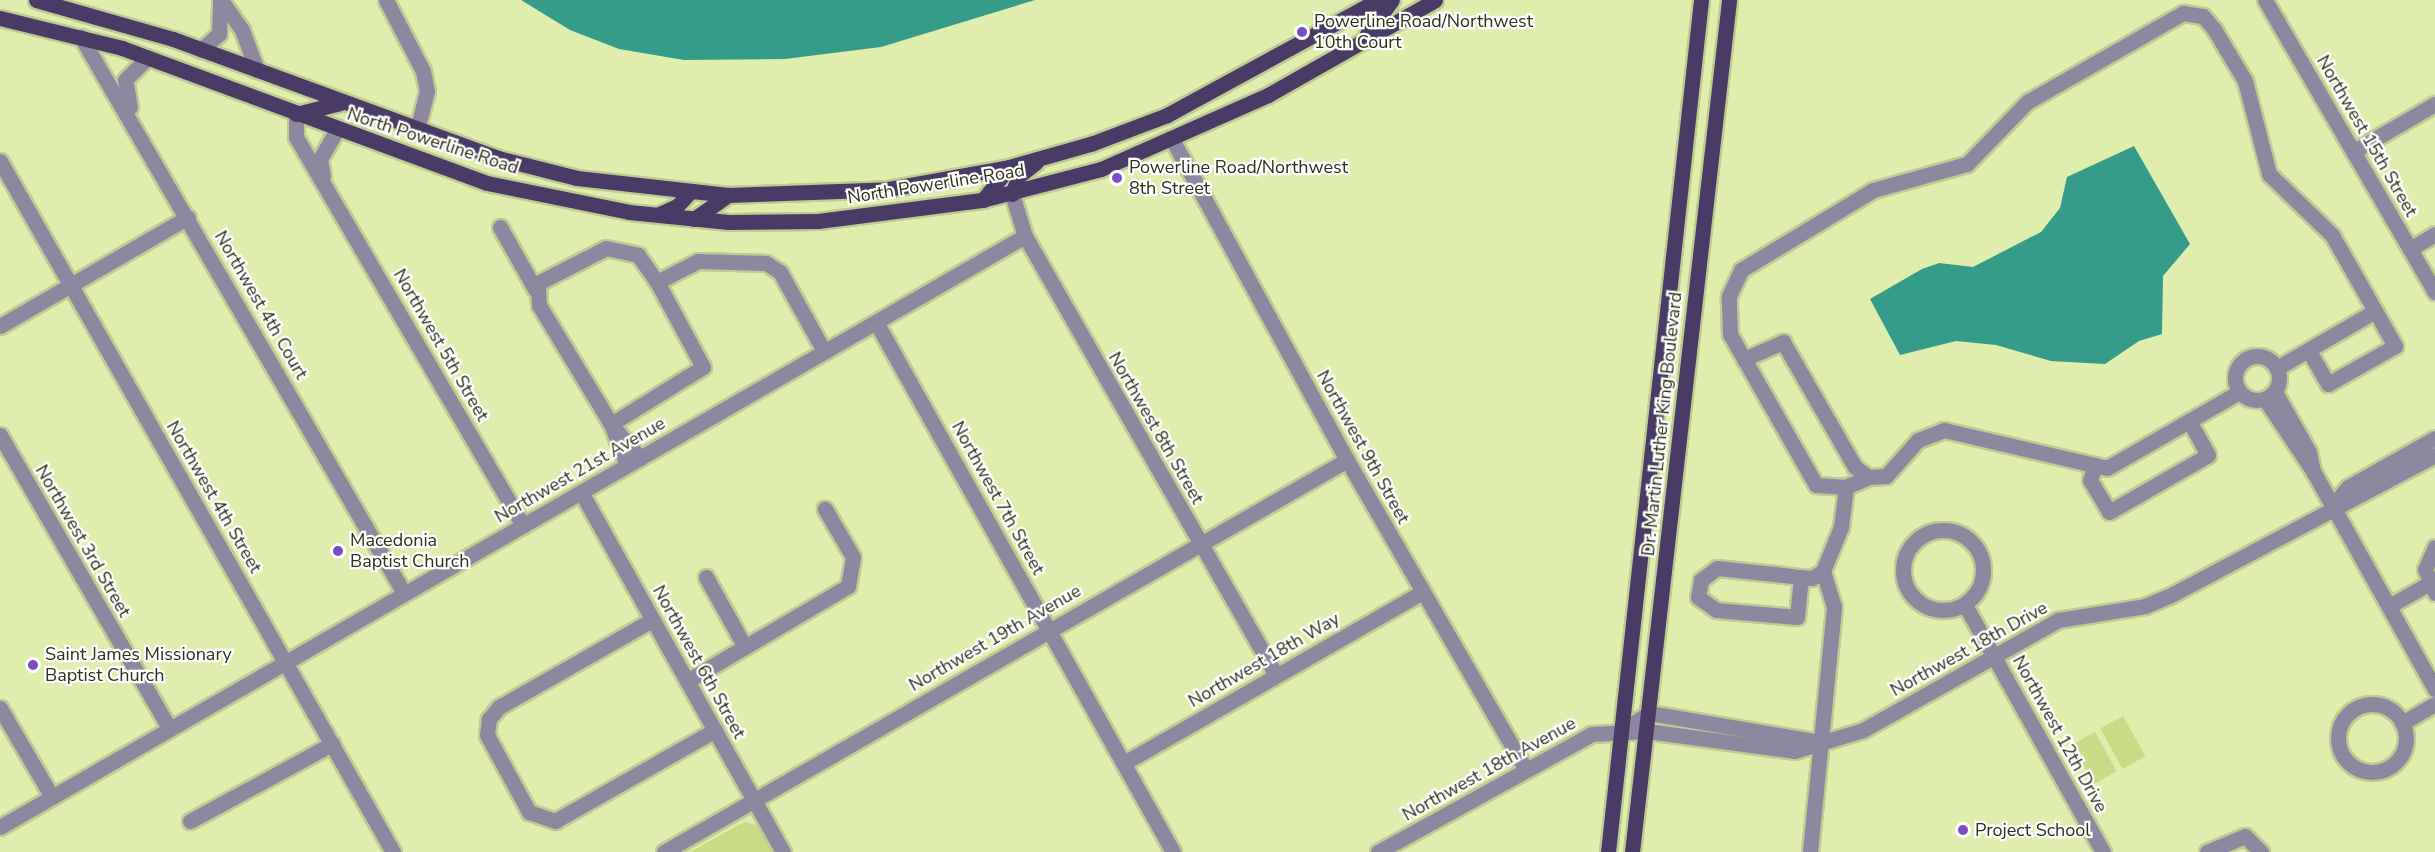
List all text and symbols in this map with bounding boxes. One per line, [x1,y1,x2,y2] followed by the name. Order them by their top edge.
[1314,11,1533,54] place label: Powerline Road/Northwest 10th Court
[1295,25,1309,39] marker: Powerline Road/Northwest 10th Court
[2312,52,2422,220] street label: Northwest 15th Street
[344,103,522,179] street label: North Powerline Road
[1129,157,1348,200] place label: Powerline Road/Northwest 8th Street
[846,159,1026,209] street label: North Powerline Road
[1110,171,1124,185] marker: Powerline Road/Northwest 8th Street
[210,227,312,383] street label: Northwest 4th Court
[389,265,493,425] street label: Northwest 5th Street
[1637,291,1687,557] street label: Dr. Martin Luther King Boulevard
[1104,348,1208,508] street label: Northwest 8th Street
[1312,367,1414,527] street label: Northwest 9th Street
[491,412,669,528] street label: Northwest 21st Avenue
[162,417,266,577] street label: Northwest 4th Street
[947,418,1049,578] street label: Northwest 7th Street
[31,461,135,621] street label: Northwest 3rd Street
[350,530,469,572] place label: Macedonia Baptist Church
[331,544,345,558] marker: Macedonia Baptist Church
[905,580,1085,696] street label: Northwest 19th Avenue
[648,582,750,742] street label: Northwest 6th Street
[1887,597,2051,701] street label: Northwest 18th Drive
[1185,608,1343,712] street label: Northwest 18th Way
[45,644,232,686] place label: Saint James Missionary Baptist Church
[2008,652,2112,816] street label: Northwest 12th Drive
[26,658,40,672] marker: Saint James Missionary Baptist Church
[1399,712,1579,826] street label: Northwest 18th Avenue
[1975,819,2091,841] place label: Project School
[1956,823,1970,837] marker: Project School

